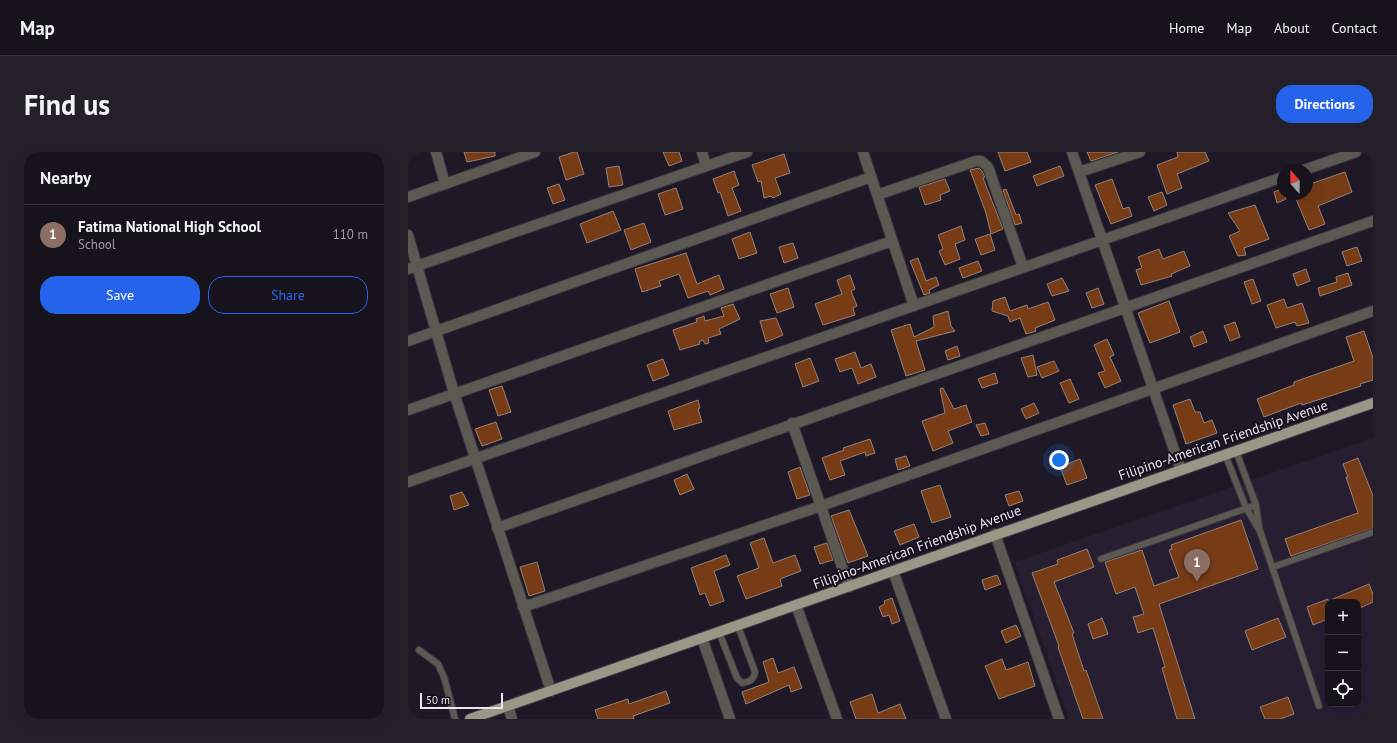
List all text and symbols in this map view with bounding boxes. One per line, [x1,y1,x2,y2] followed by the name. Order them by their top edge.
[20,16,55,40] text: Map
[1169,19,1204,37] text: Home
[1226,19,1252,37] text: Map
[1274,19,1310,37] text: About
[1332,19,1377,37] text: Contact
[1276,85,1373,123] button: Directions
[24,86,110,123] text: Find us
[1277,164,1313,200] north arrow
[40,167,91,189] text: Nearby
[78,217,261,236] text: Fatima National High School
[49,226,57,243] text: 1
[333,226,368,243] text: 110 m
[78,236,116,253] text: School
[40,276,200,314] button: Save
[208,276,368,314] button: Share
[1116,396,1330,484] street label: Filipino-American Friendship Avenue
[1049,450,1069,470] your location
[810,501,1024,593] street label: Filipino-American Friendship Avenue
[1184,549,1210,582] pin: 1
[1325,599,1361,707] map controls
[1325,599,1361,635] button: +
[1325,635,1361,671] button: −
[1325,671,1361,707] button: locate
[420,691,503,710] scale bar
[426,693,450,707] text: 50 m

